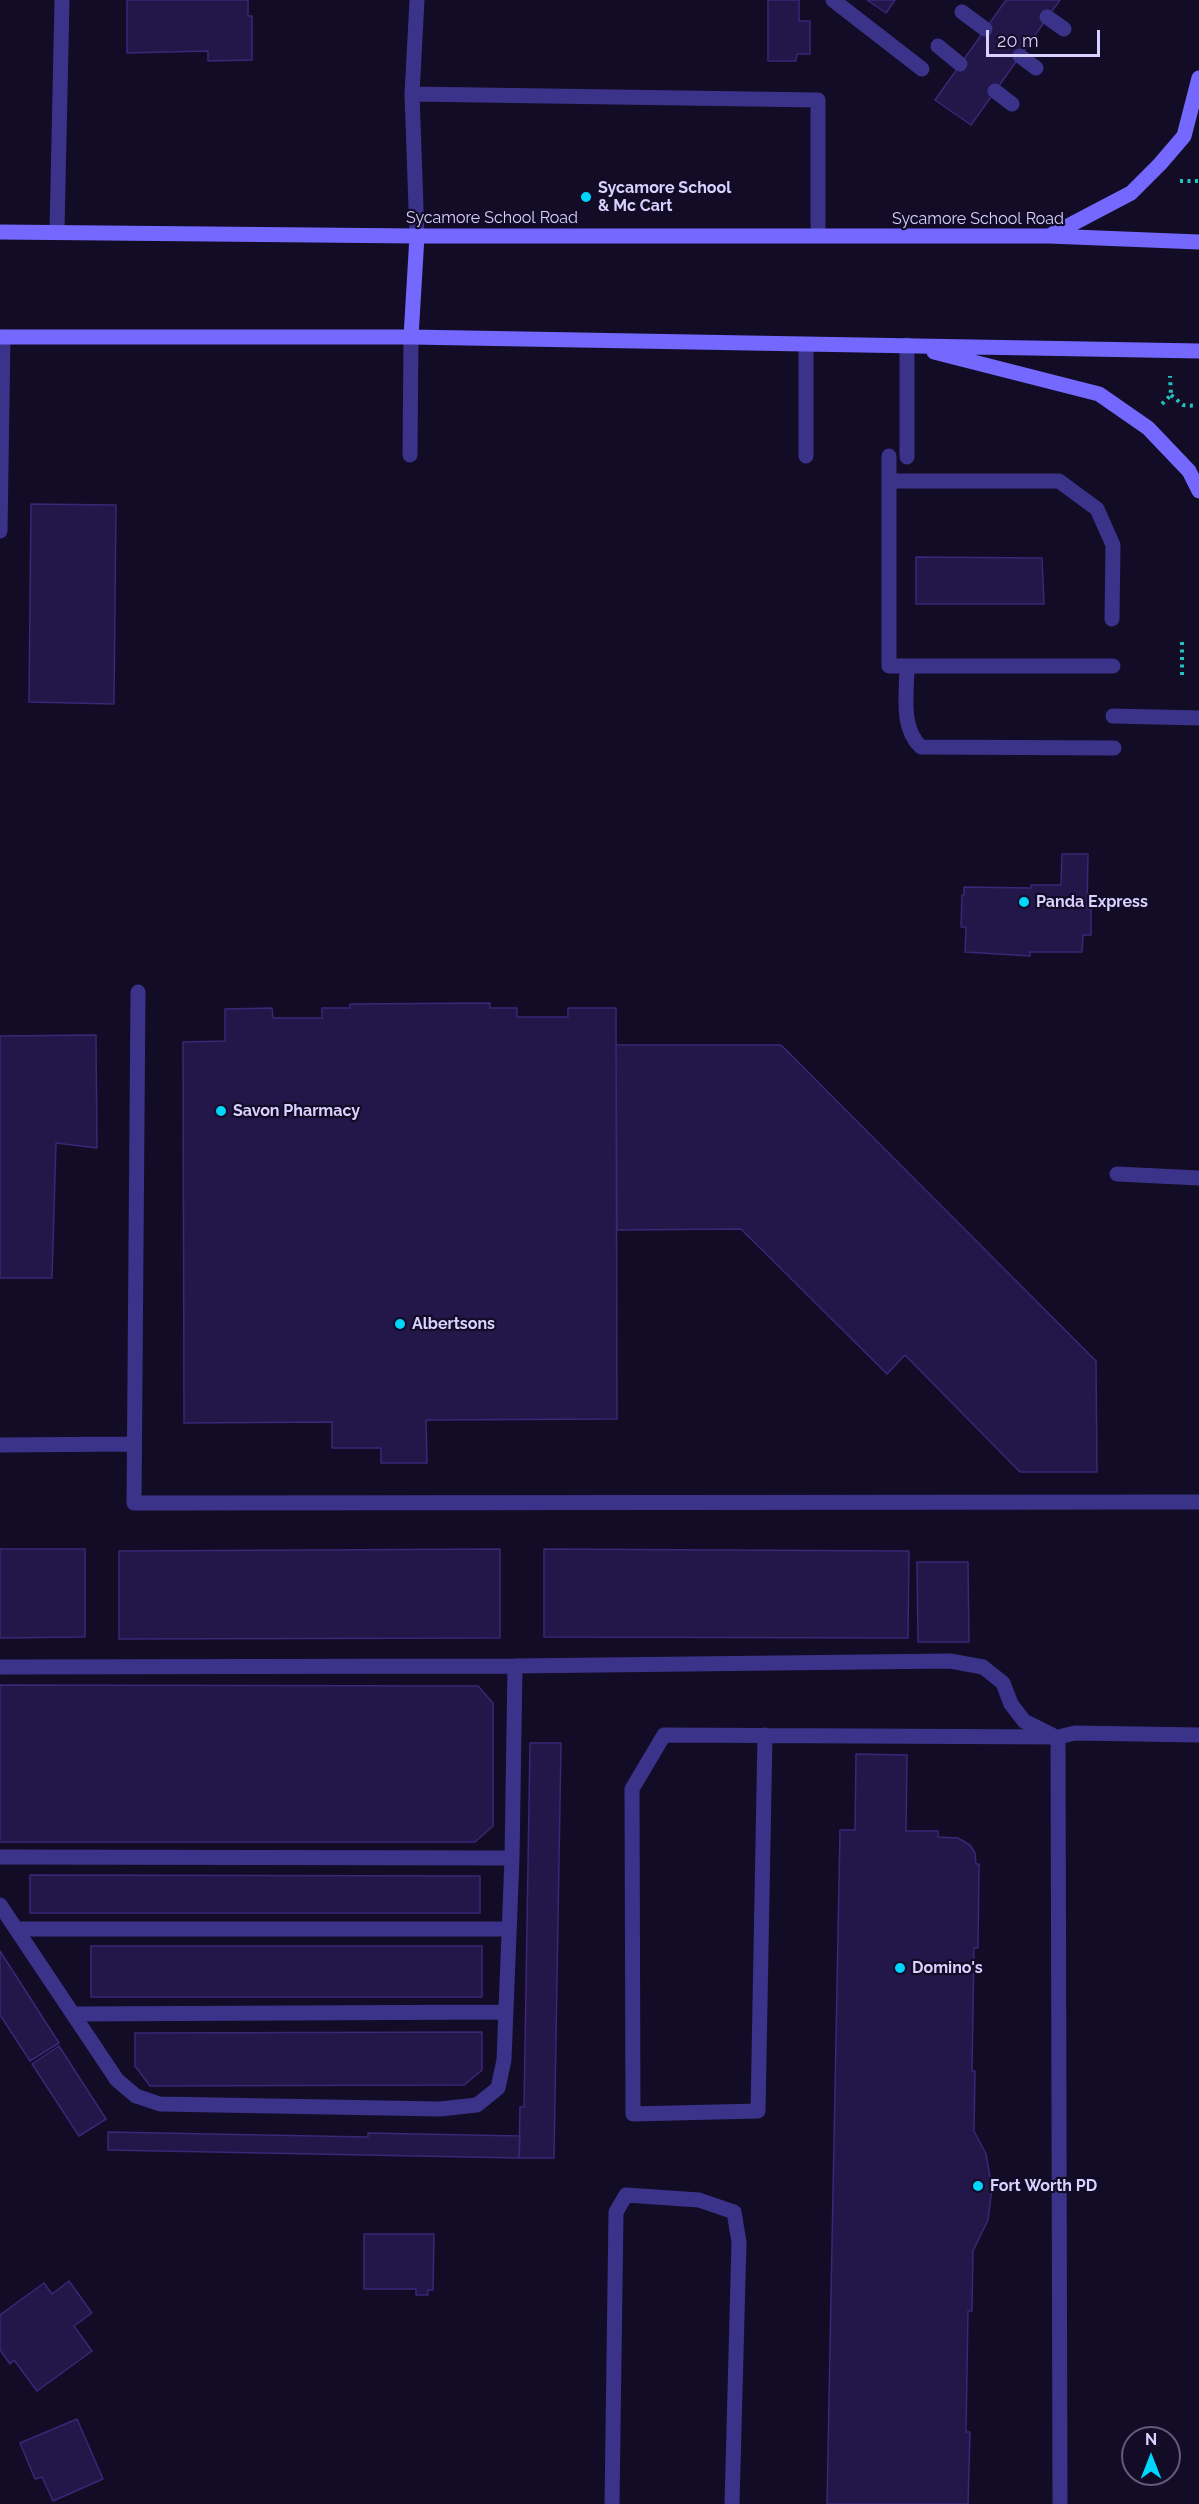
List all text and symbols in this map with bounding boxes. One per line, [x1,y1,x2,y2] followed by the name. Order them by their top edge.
[989,18,1103,56] scale bar
[997,30,1039,51] text: 20 m
[598,178,731,216] place label: Sycamore School & Mc Cart
[579,190,593,204] marker: Sycamore School & Mc Cart
[406,208,578,228] street label: Sycamore School Road
[892,209,1064,229] street label: Sycamore School Road
[1036,892,1148,912] place label: Panda Express
[1017,895,1031,909] marker: Panda Express
[233,1101,360,1121] place label: Savon Pharmacy
[214,1104,228,1118] marker: Savon Pharmacy
[412,1314,495,1334] place label: Albertsons
[393,1317,407,1331] marker: Albertsons
[912,1958,983,1978] place label: Domino's
[893,1961,907,1975] marker: Domino's
[990,2176,1097,2196] place label: Fort Worth PD
[971,2179,985,2193] marker: Fort Worth PD
[1121,2426,1181,2486] north arrow
[1145,2430,1157,2449] text: N

